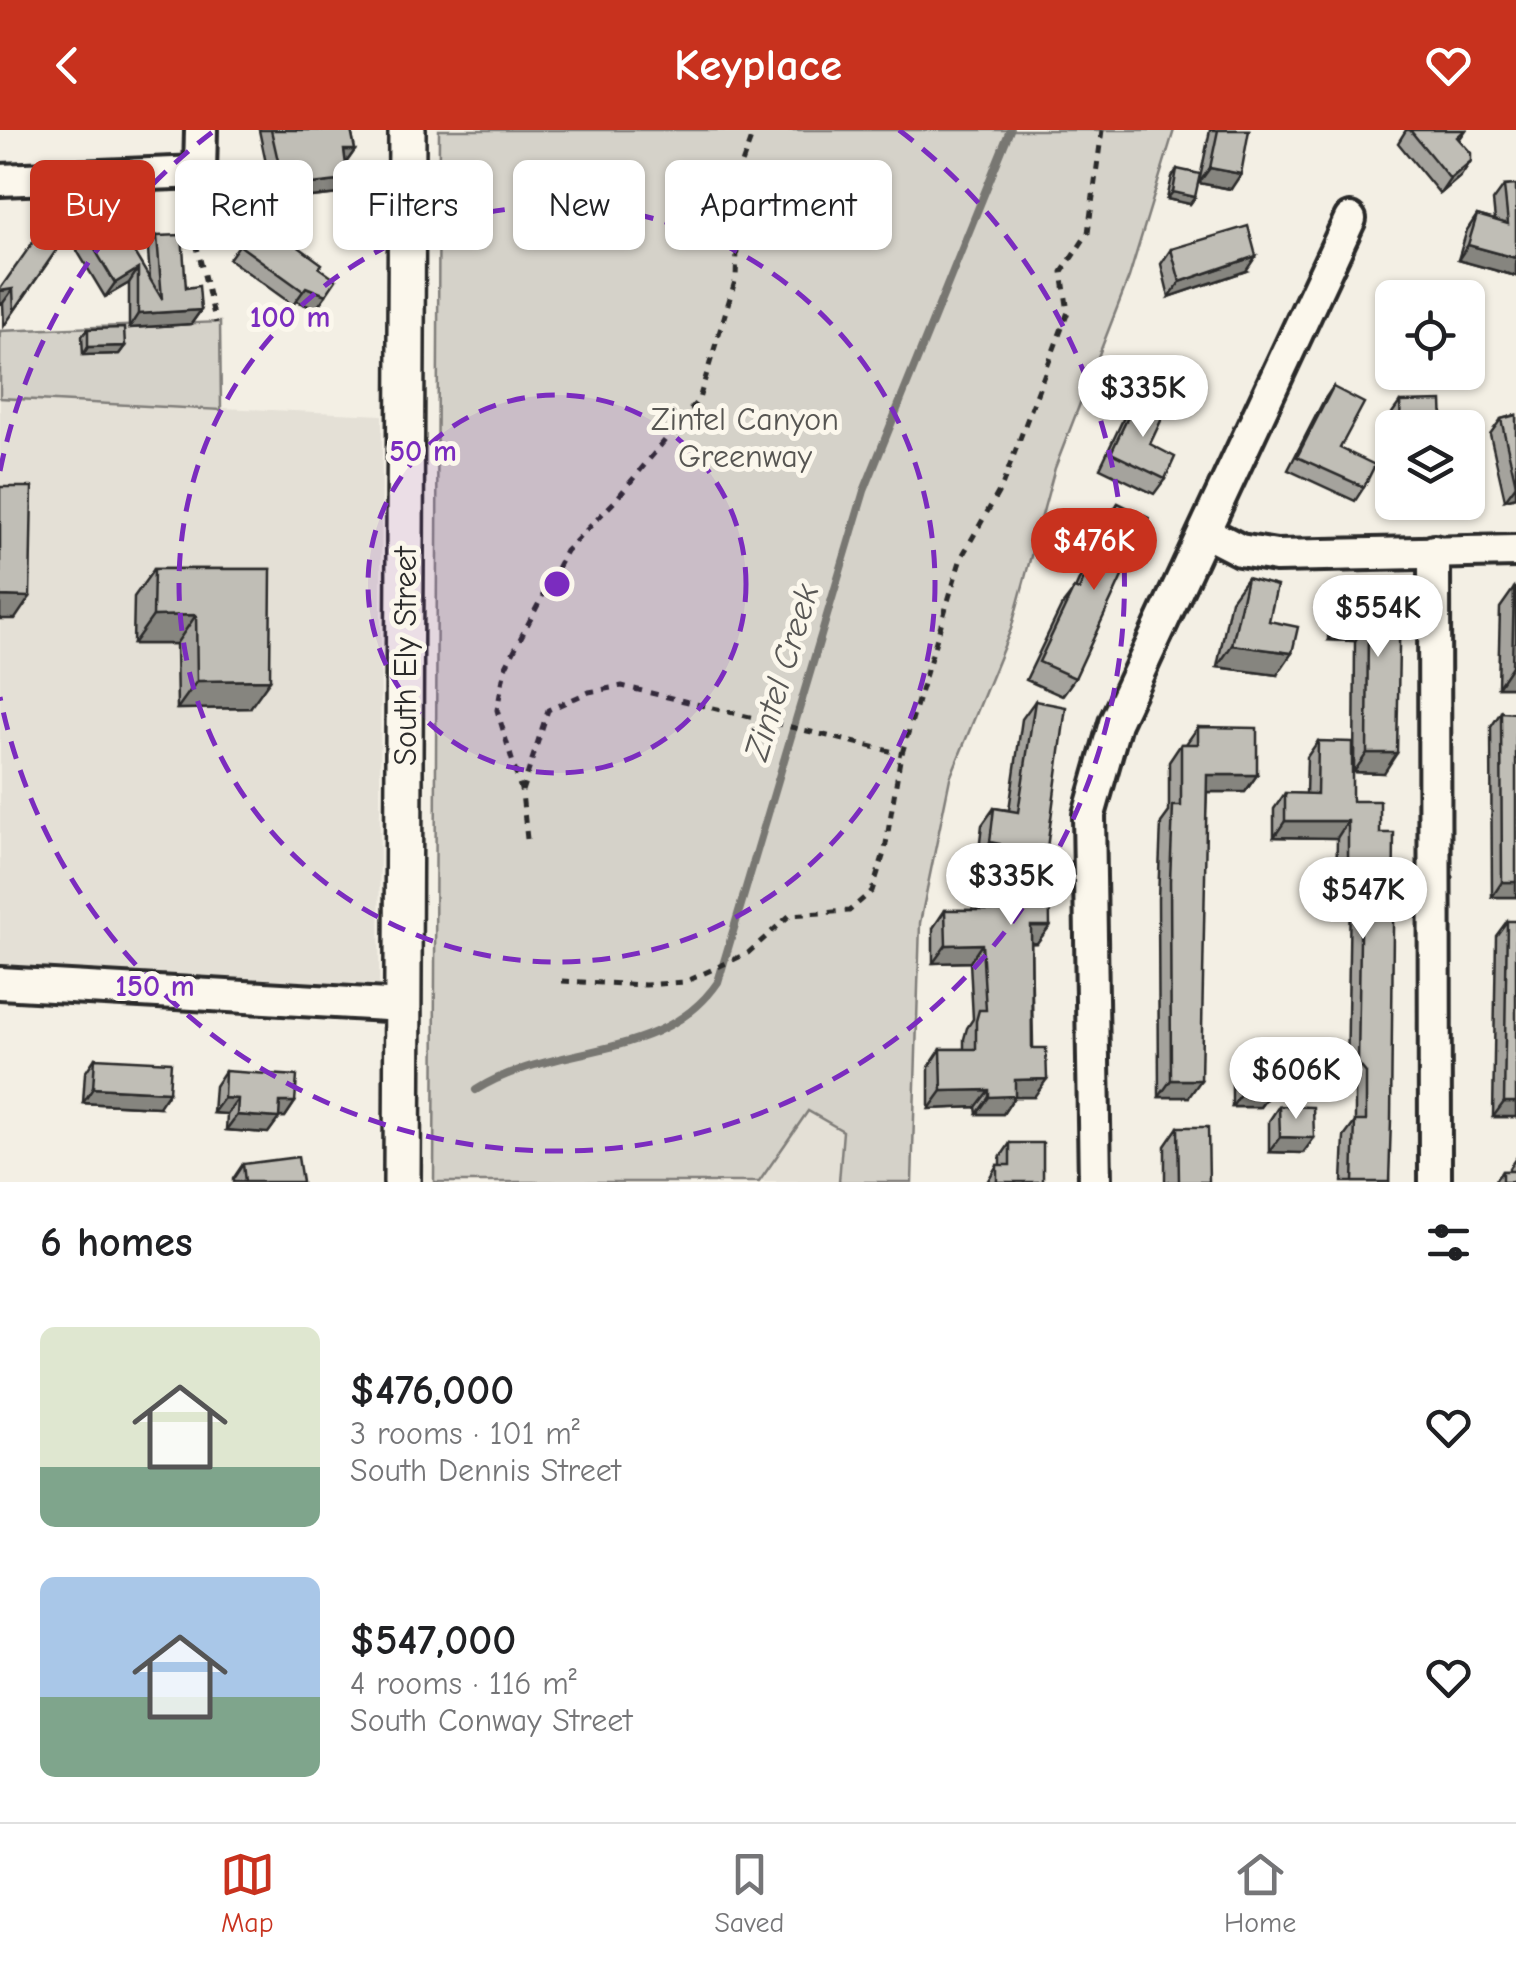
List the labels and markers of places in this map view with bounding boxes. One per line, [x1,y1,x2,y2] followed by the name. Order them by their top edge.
[1073,355,1213,440] pin: $335K
[1024,508,1164,593] pin: $476K
[539,566,575,602] centre of rings
[1308,575,1448,660] pin: $554K
[941,843,1081,928] pin: $335K
[1293,857,1433,942] pin: $547K
[1226,1037,1366,1122] pin: $606K

